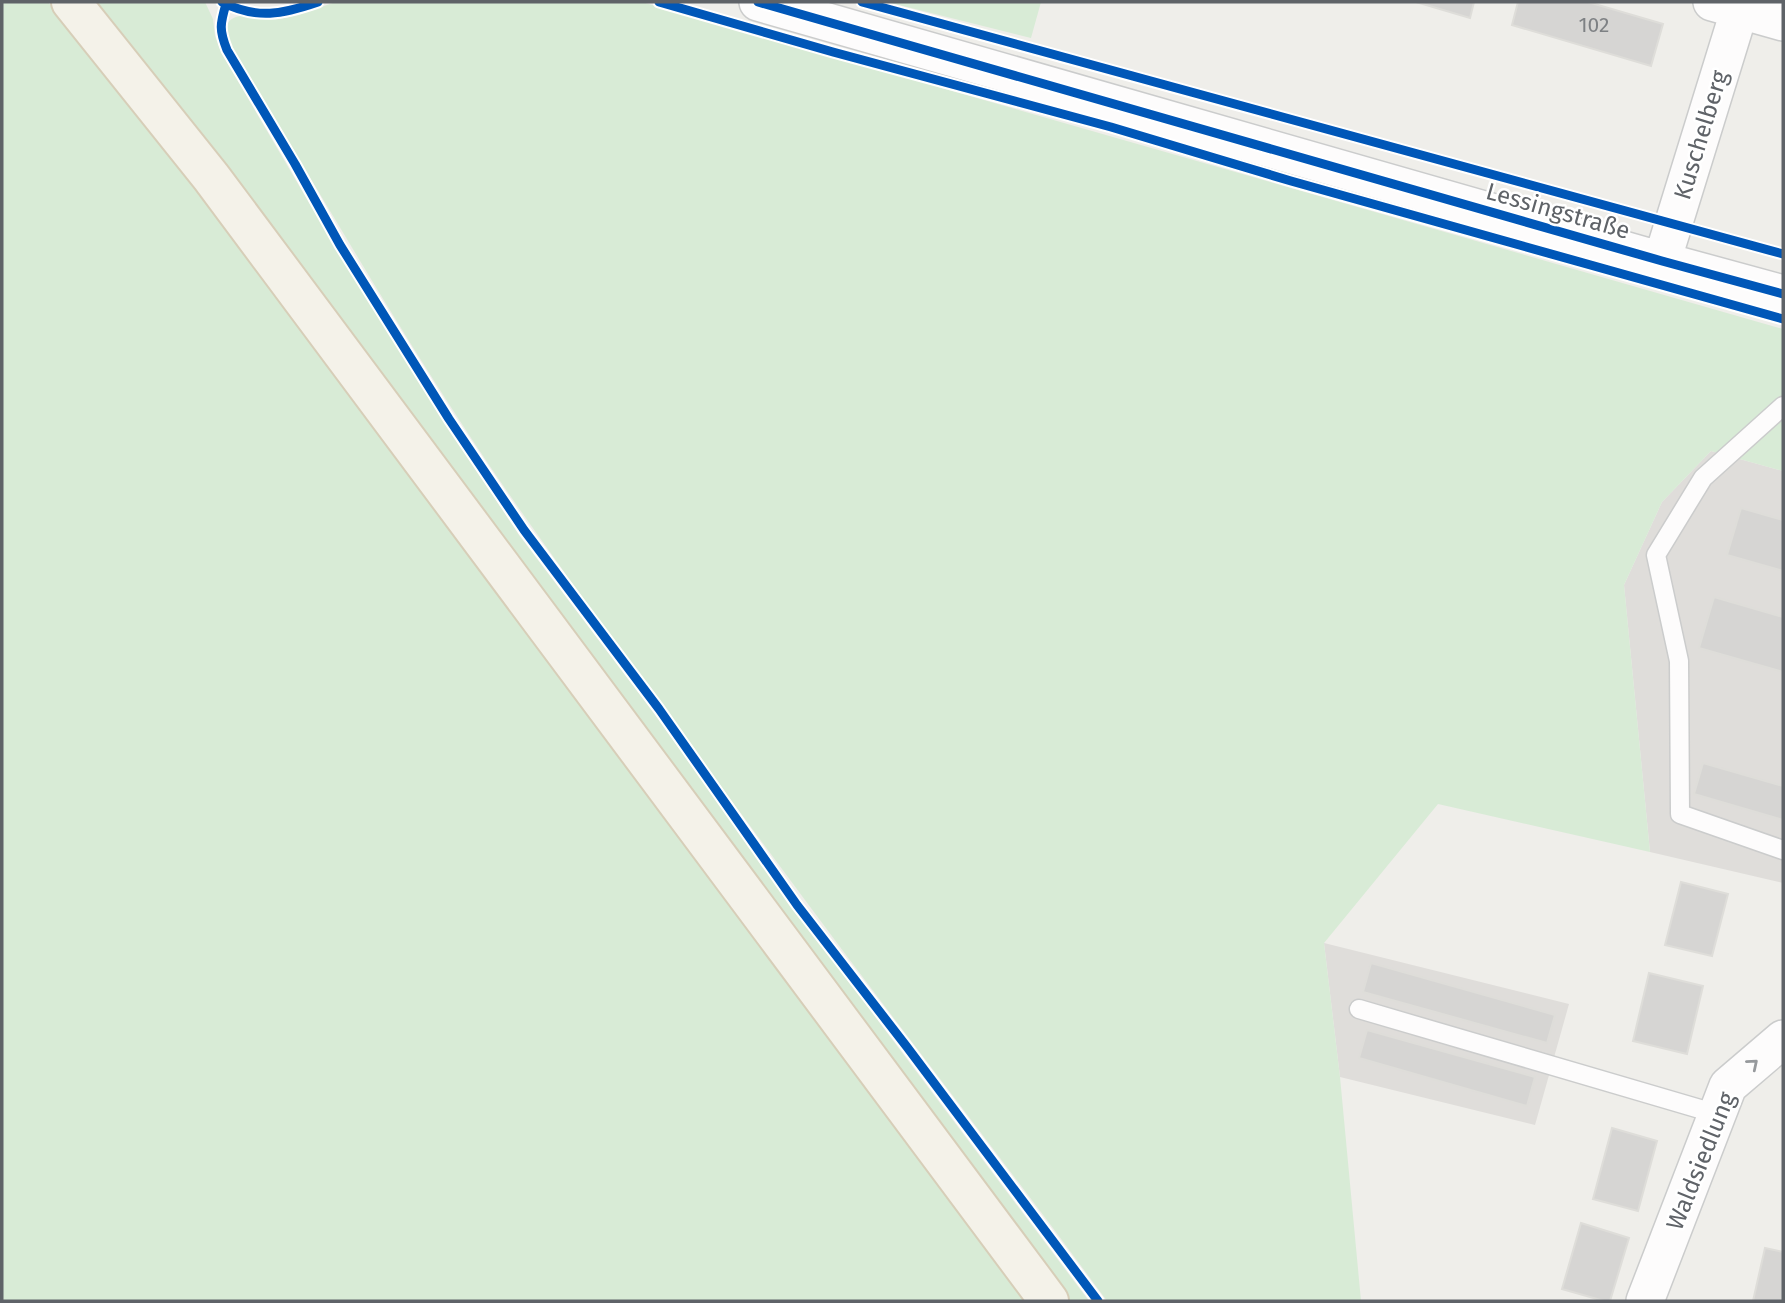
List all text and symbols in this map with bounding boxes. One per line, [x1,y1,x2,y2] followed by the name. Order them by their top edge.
[1579,12,1609,38] house number: 102
[1668,67,1734,203] street label: Kuschelberg
[1483,177,1633,245] street label: Lessingstraße
[1745,1060,1758,1072] one-way arrow
[1661,1088,1742,1234] street label: Waldsiedlung

